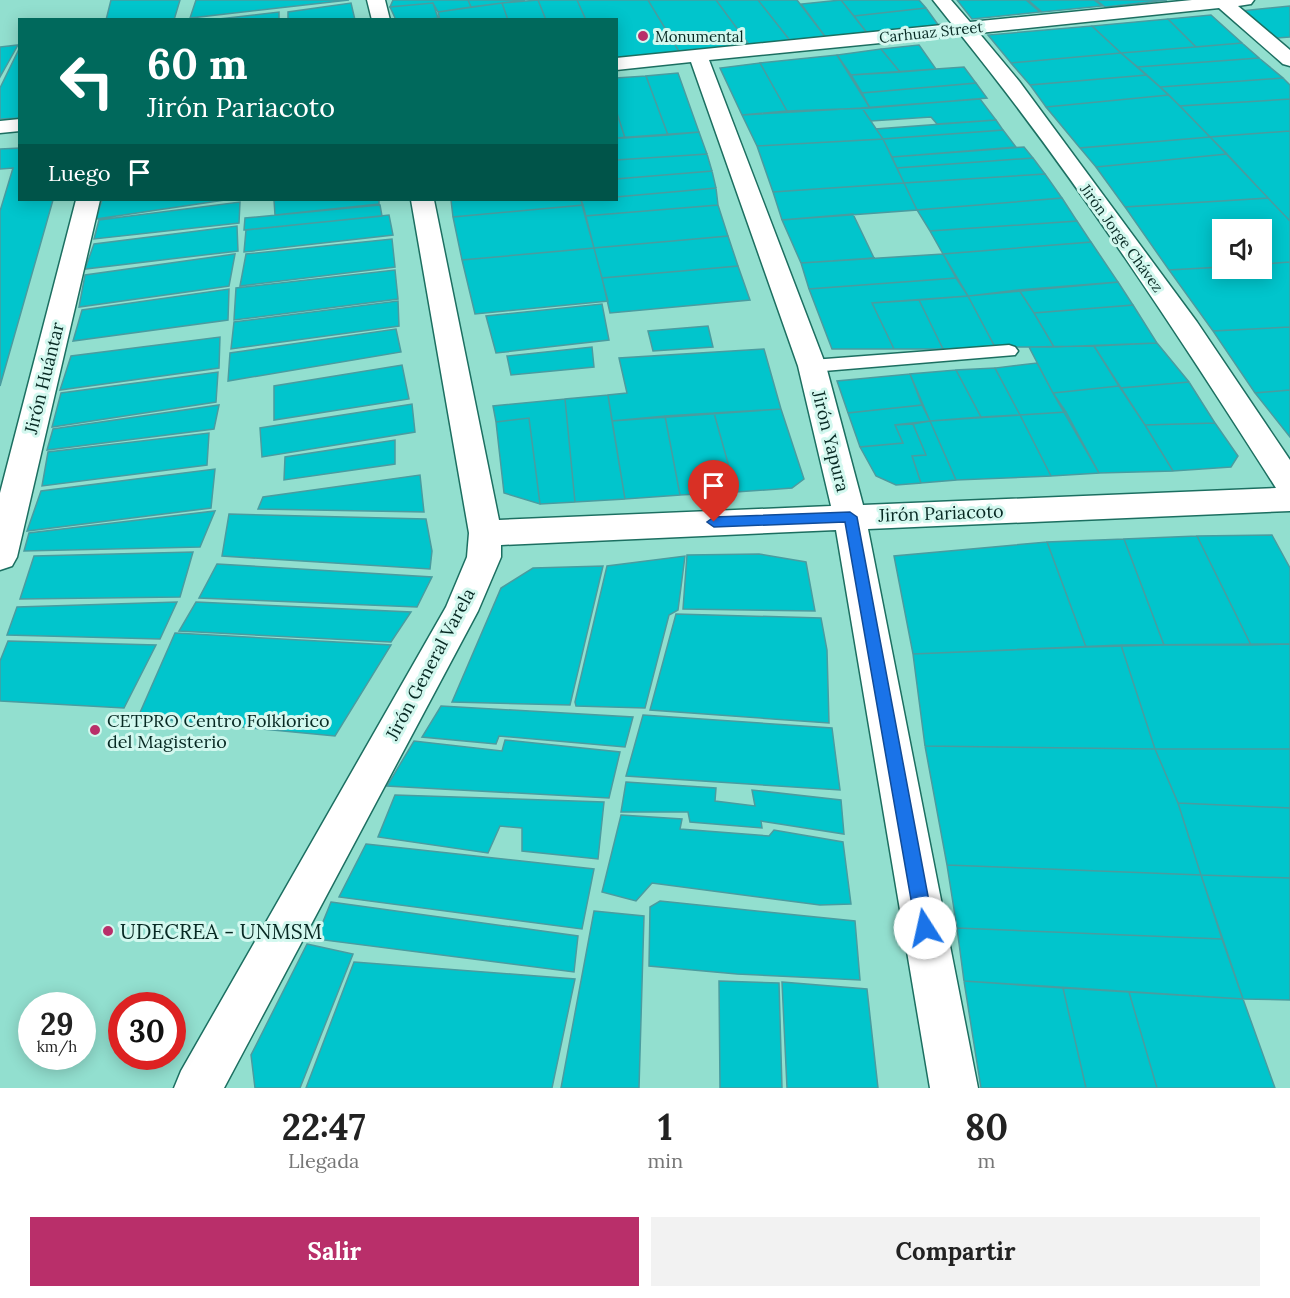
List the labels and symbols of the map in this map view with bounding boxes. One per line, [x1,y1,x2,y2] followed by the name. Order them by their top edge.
[878,17,984,47] street label: Carhuaz Street
[655,27,744,46] place label: Monumental
[636,29,650,43] marker: Monumental
[1076,179,1168,296] street label: Jirón Jorge Chávez
[19,320,69,437] street label: Jirón Huántar
[807,387,855,494] street label: Jirón Yapura
[688,460,739,522] pin
[877,499,1004,527] street label: Jirón Pariacoto
[380,584,480,745] street label: Jirón General Varela
[107,709,329,753] place label: CETPRO Centro Folklorico del Magisterio
[88,723,102,737] marker: CETPRO Centro Folklorico del Magisterio
[893,896,957,960] position arrow
[120,918,322,945] place label: UDECREA - UNMSM
[101,924,115,938] marker: UDECREA - UNMSM
[108,992,186,1070] speed limit sign: 30

